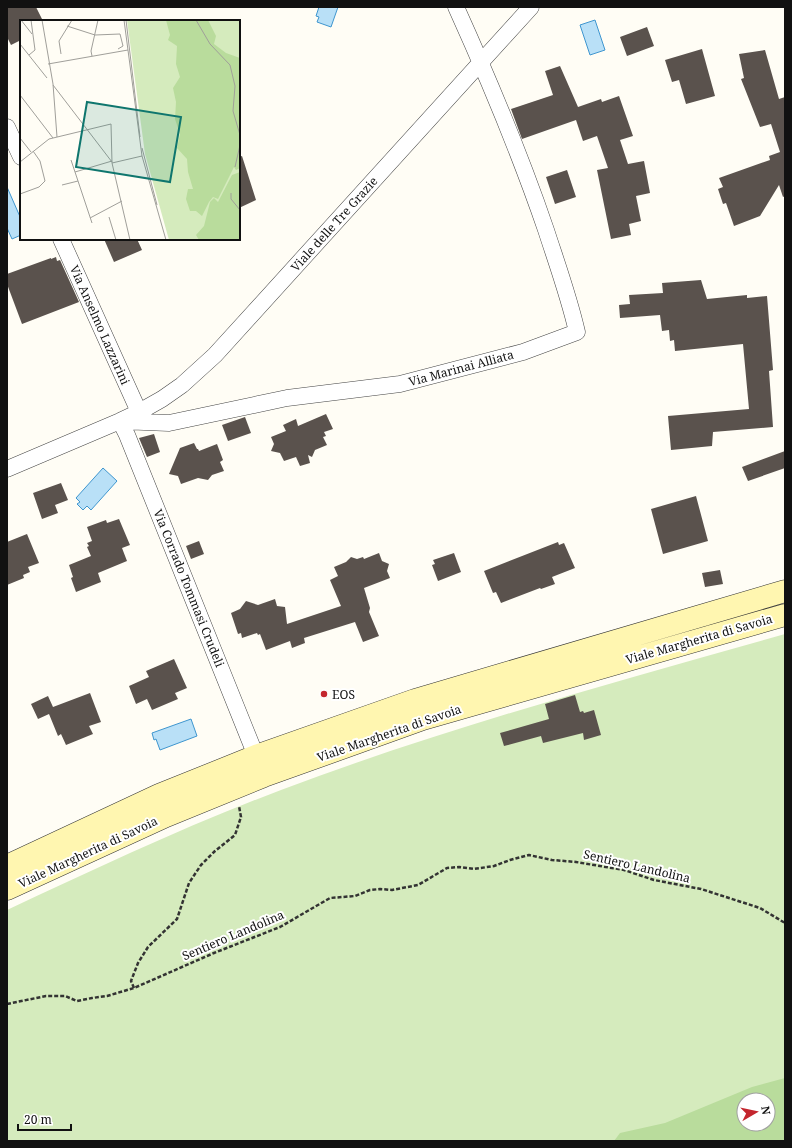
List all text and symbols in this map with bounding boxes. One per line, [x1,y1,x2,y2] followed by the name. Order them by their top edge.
[20,20,240,240] inset map
[287,173,381,275] street label: Viale delle Tre Grazie
[66,262,134,388] street label: Via Anselmo Lazzarini
[407,346,516,390] street label: Via Marinai Alliata
[149,507,229,670] street label: Via Corrado Tommasi Crudeli
[624,610,775,668] street label: Viale Margherita di Savoia
[332,686,355,703] place label: EOS
[319,689,329,699] marker: EOS
[314,700,464,766] street label: Viale Margherita di Savoia
[16,812,161,892] street label: Viale Margherita di Savoia
[582,845,692,887] street label: Sentiero Landolina
[179,906,287,964] street label: Sentiero Landolina
[736,1092,776,1132] north arrow
[758,1105,775,1116] text: N
[18,1106,71,1132] scale bar
[24,1111,52,1128] text: 20 m

